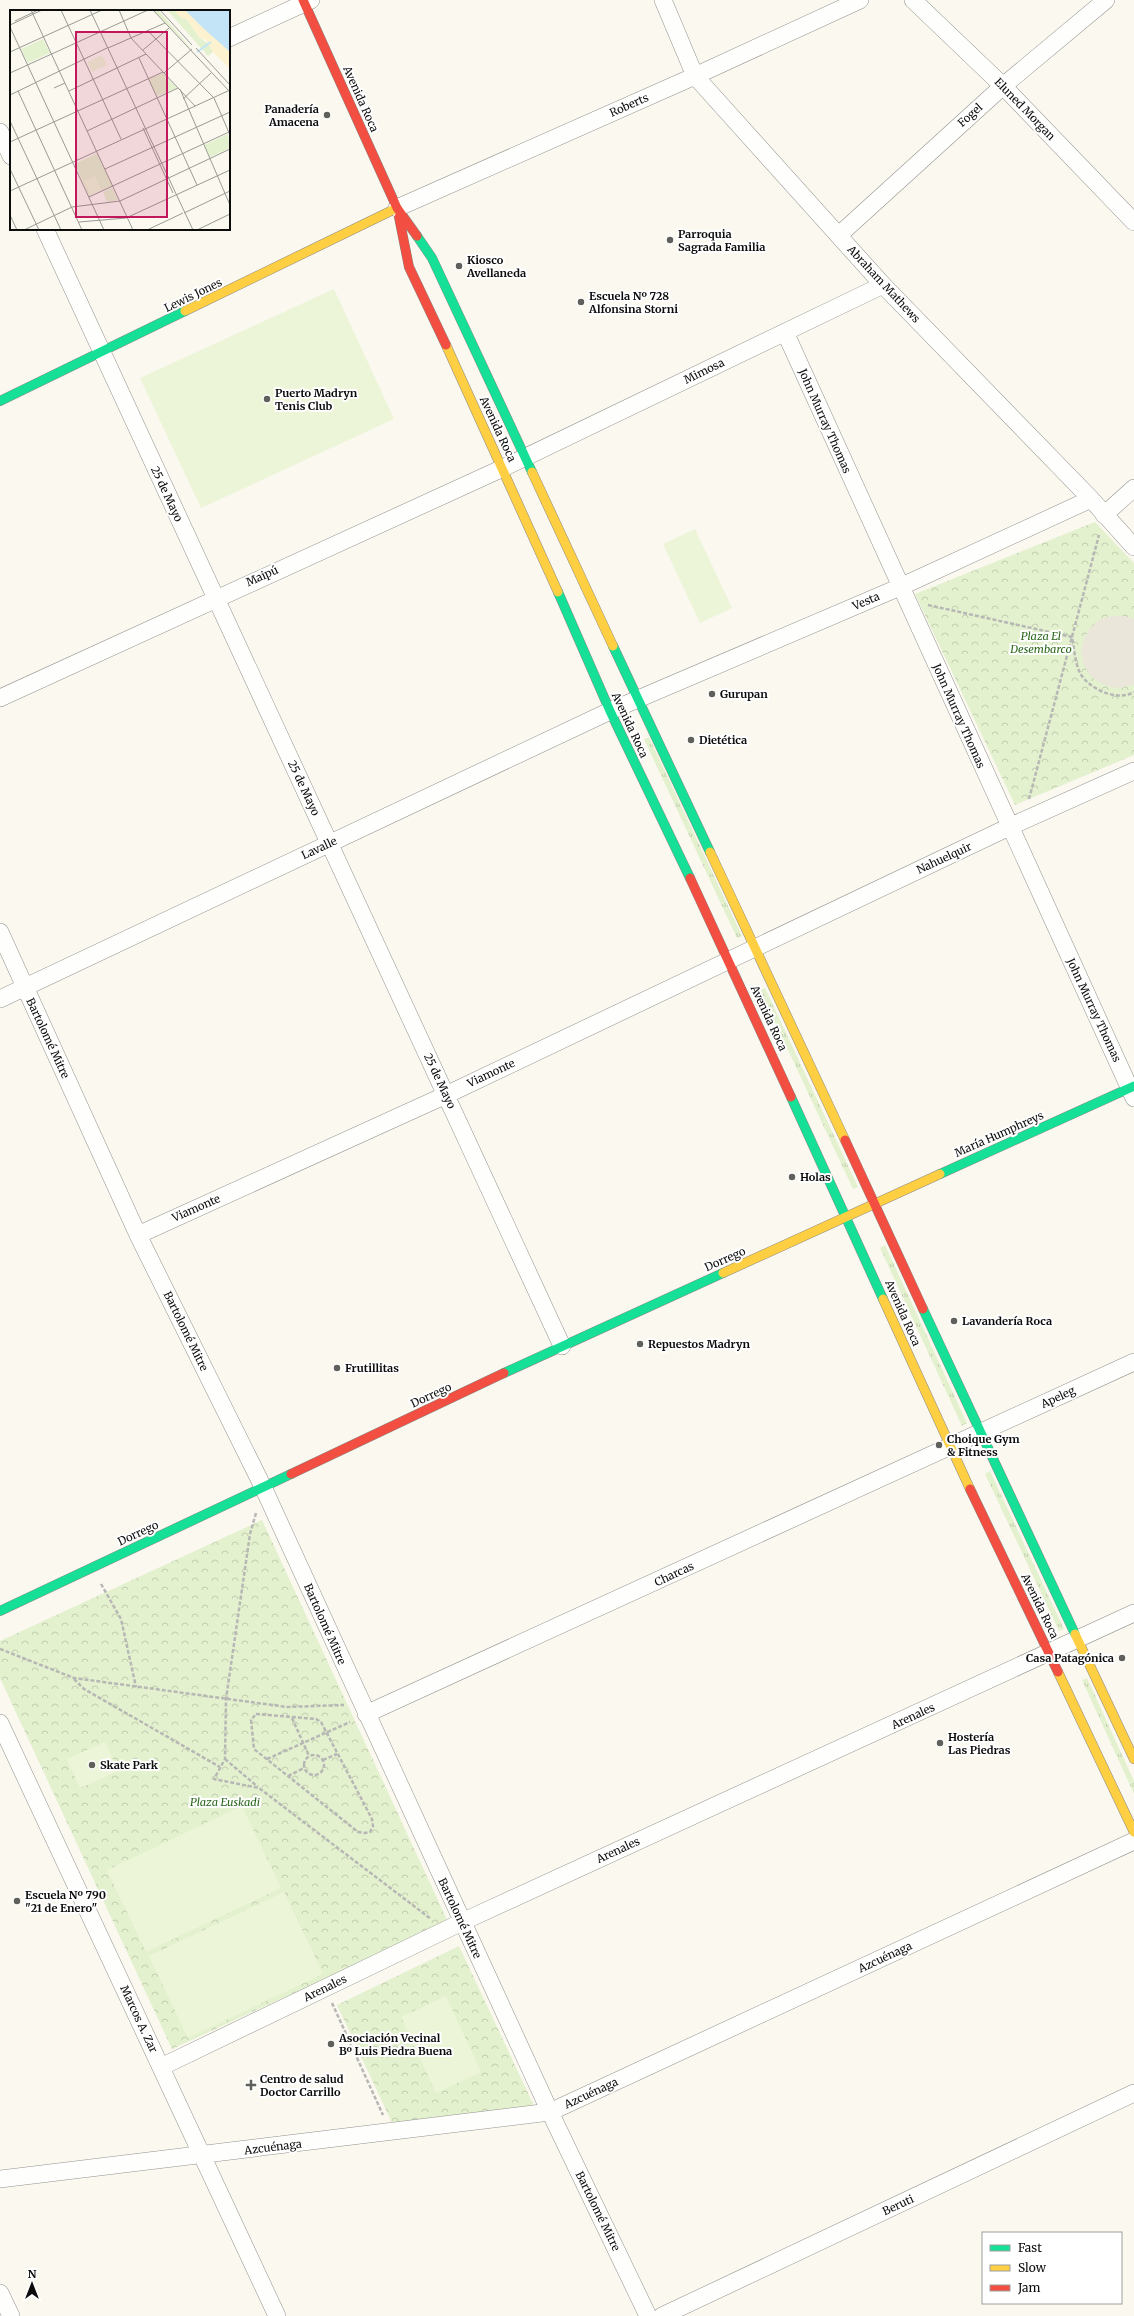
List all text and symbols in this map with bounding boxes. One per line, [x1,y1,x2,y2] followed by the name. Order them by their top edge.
[10,10,230,230] inset map
[340,63,382,134] street label: Avenida Roca
[992,75,1059,144] street label: Eluned Morgan
[607,90,651,120] street label: Roberts
[955,100,986,130] street label: Fogel
[264,102,319,129] place label: Panadería Amacena
[322,110,332,120] marker: Panadería Amacena
[678,227,765,254] place label: Parroquia Sagrada Familia
[665,235,675,245] marker: Parroquia Sagrada Familia
[844,242,923,325] street label: Abraham Mathews
[466,253,526,280] place label: Kiosco Avellaneda
[454,261,464,271] marker: Kiosco Avellaneda
[162,275,224,315] street label: Lewis Jones
[588,289,678,316] place label: Escuela Nº 728 Alfonsina Storni
[576,297,586,307] marker: Escuela Nº 728 Alfonsina Storni
[682,355,727,387] street label: Mimosa
[795,366,854,475] street label: John Murray Thomas
[275,386,358,413] place label: Puerto Madryn Tenis Club
[476,393,519,464] street label: Avenida Roca
[262,394,272,404] marker: Puerto Madryn Tenis Club
[148,464,186,524] street label: 25 de Mayo
[244,563,280,589] street label: Maipú
[849,589,882,613] street label: Vesta
[1009,629,1072,656] park label: Plaza El Desembarco
[929,661,988,770] street label: John Murray Thomas
[720,687,768,701] place label: Gurupan
[608,689,651,760] street label: Avenida Roca
[707,689,717,699] marker: Gurupan
[699,733,747,747] place label: Dietética
[686,735,696,745] marker: Dietética
[285,758,323,818] street label: 25 de Mayo
[299,834,339,862] street label: Lavalle
[914,839,974,877] street label: Nahuelquir
[1063,955,1124,1064] street label: John Murray Thomas
[747,982,790,1053] street label: Avenida Roca
[23,996,73,1081] street label: Bartolomé Mitre
[421,1051,459,1111] street label: 25 de Mayo
[464,1056,517,1091] street label: Viamonte
[952,1108,1046,1160] street label: María Humphreys
[800,1170,831,1184] place label: Holas
[787,1172,797,1182] marker: Holas
[169,1191,222,1225] street label: Viamonte
[702,1244,748,1274] street label: Dorrego
[882,1277,924,1348] street label: Avenida Roca
[161,1289,211,1373] street label: Bartolomé Mitre
[962,1314,1052,1328] place label: Lavandería Roca
[949,1316,959,1326] marker: Lavandería Roca
[648,1337,750,1351] place label: Repuestos Madryn
[635,1339,645,1349] marker: Repuestos Madryn
[345,1361,399,1375] place label: Frutillitas
[332,1363,342,1373] marker: Frutillitas
[408,1379,454,1410] street label: Dorrego
[1038,1383,1078,1411] street label: Apeleg
[947,1432,1020,1459] place label: Choique Gym & Fitness
[934,1440,944,1450] marker: Choique Gym & Fitness
[115,1517,161,1548] street label: Dorrego
[652,1559,696,1589] street label: Charcas
[1018,1570,1062,1641] street label: Avenida Roca
[301,1581,349,1667] street label: Bartolomé Mitre
[1026,1651,1114,1665] place label: Casa Patagónica
[1117,1653,1127,1663] marker: Casa Patagónica
[888,1700,937,1733] street label: Arenales
[948,1730,1011,1757] place label: Hostería Las Piedras
[935,1738,945,1748] marker: Hostería Las Piedras
[100,1758,159,1772] place label: Skate Park
[87,1760,97,1770] marker: Skate Park
[190,1795,260,1809] park label: Plaza Euskadi
[593,1834,642,1867] street label: Arenales
[435,1876,485,1961] street label: Bartolomé Mitre
[25,1888,106,1915] place label: Escuela Nº 790 "21 de Enero"
[12,1896,22,1906] marker: Escuela Nº 790 "21 de Enero"
[855,1938,914,1976] street label: Azcuénaga
[300,1972,349,2005] street label: Arenales
[117,1983,161,2055] street label: Marcos A. Zar
[338,2031,452,2058] place label: Asociación Vecinal Bº Luis Piedra Buena
[326,2039,336,2049] marker: Asociación Vecinal Bº Luis Piedra Buena
[260,2072,344,2099] place label: Centro de salud Doctor Carrillo
[561,2074,620,2112] street label: Azcuénaga
[245,2079,257,2091] marker: Centro de salud Doctor Carrillo
[243,2137,303,2158] street label: Azcuénaga
[573,2169,623,2253] street label: Bartolomé Mitre
[880,2191,916,2218] street label: Beruti
[982,2232,1122,2304] legend
[1018,2240,1042,2255] text: Fast
[1018,2260,1047,2275] text: Slow
[12,2264,52,2304] north arrow
[28,2267,37,2281] text: N
[1017,2280,1041,2295] text: Jam

